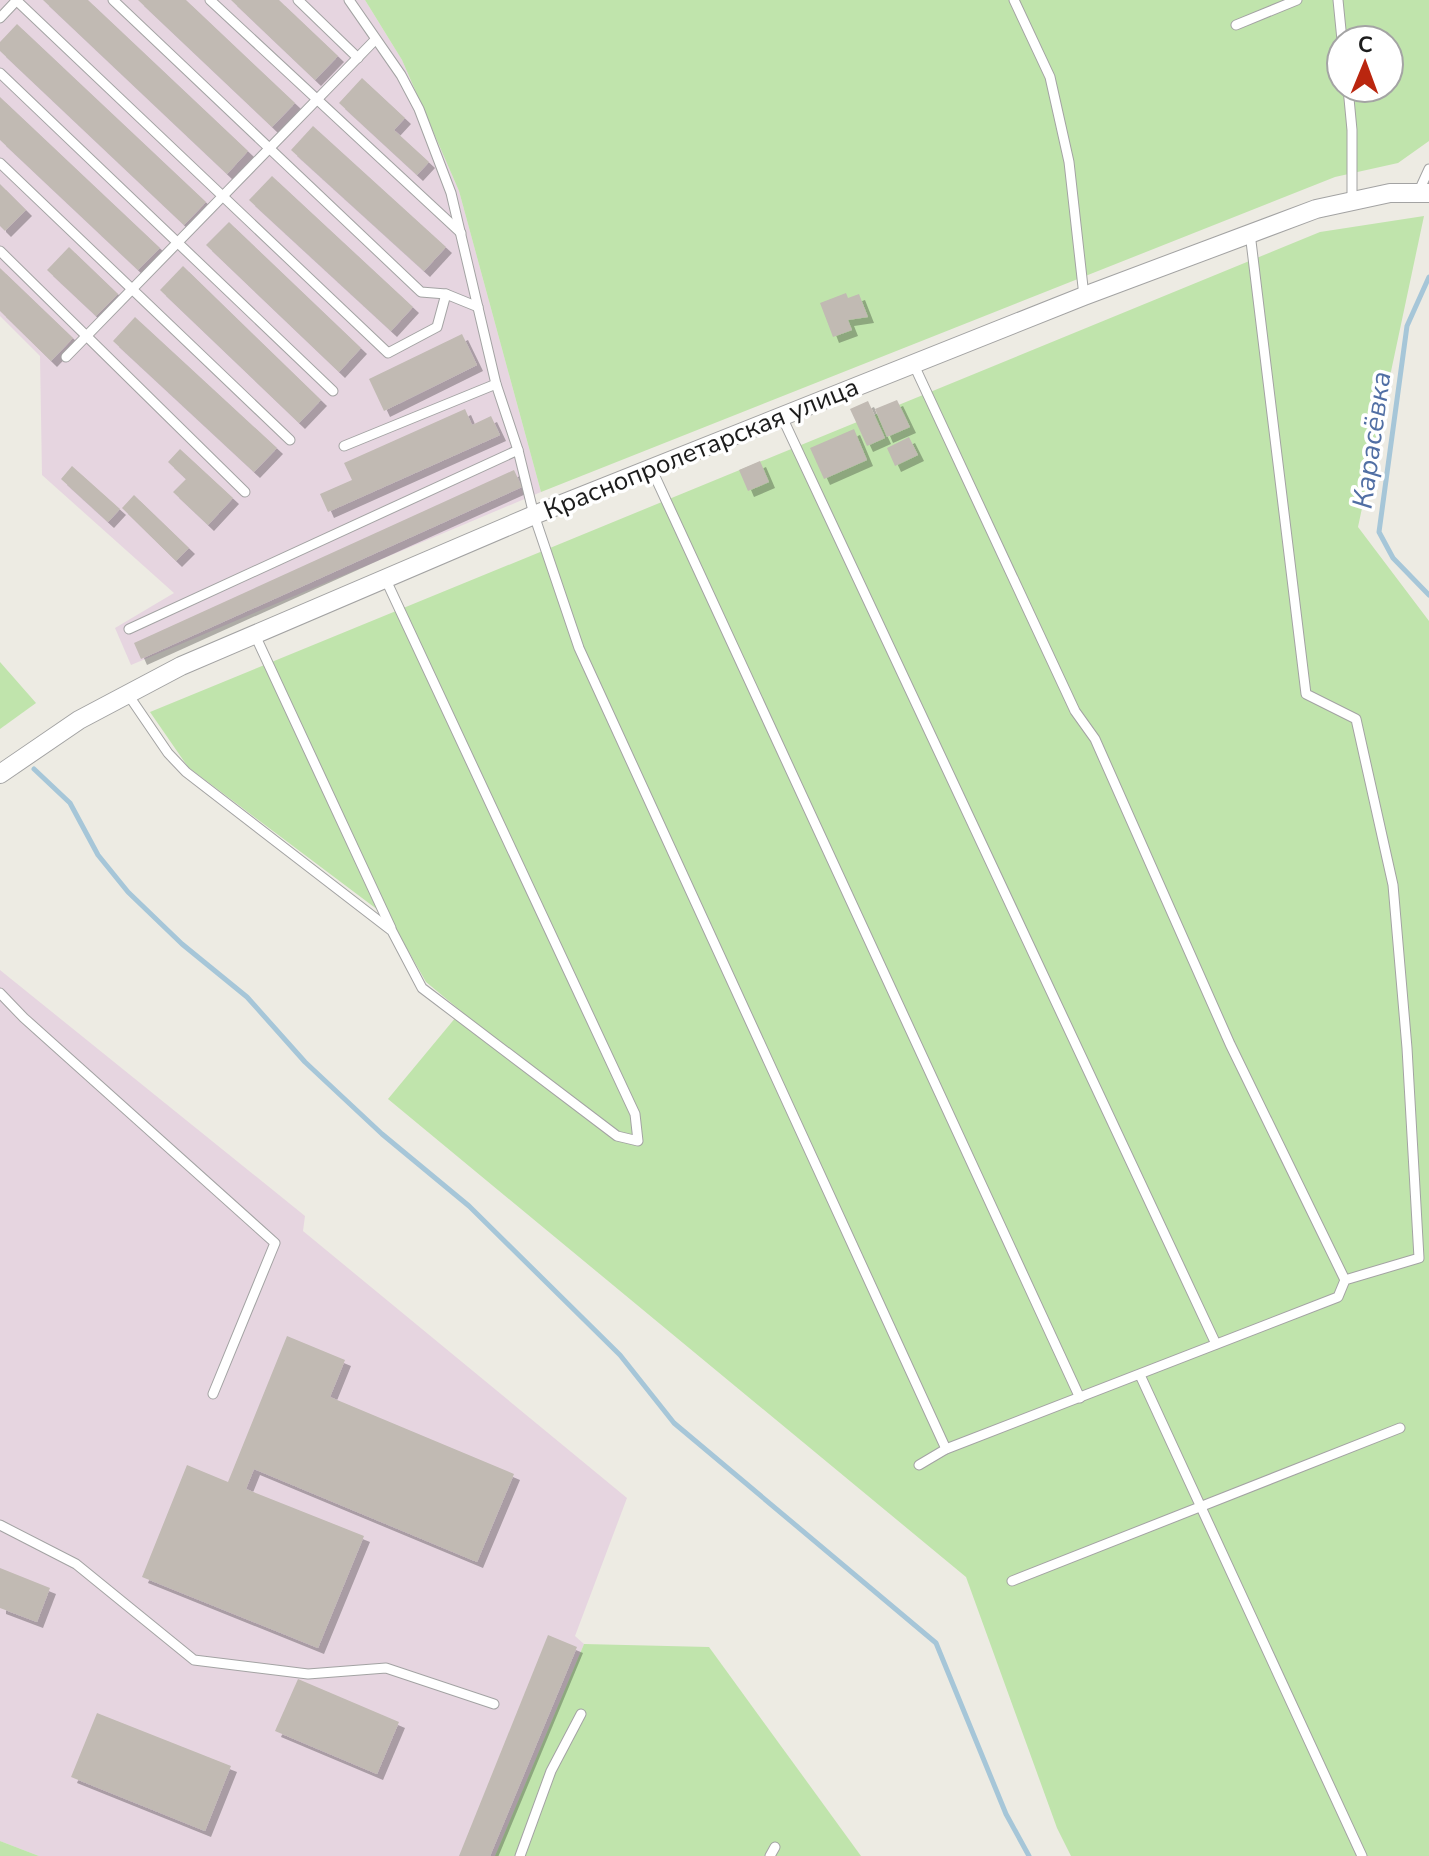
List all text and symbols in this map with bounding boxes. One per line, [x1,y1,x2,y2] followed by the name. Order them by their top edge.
[1325,24,1405,104] north arrow
[1358,30,1373,60] text: С
[539,369,864,528] street label: Краснопролетарская улица
[1344,369,1400,511] water label: Карасёвка

